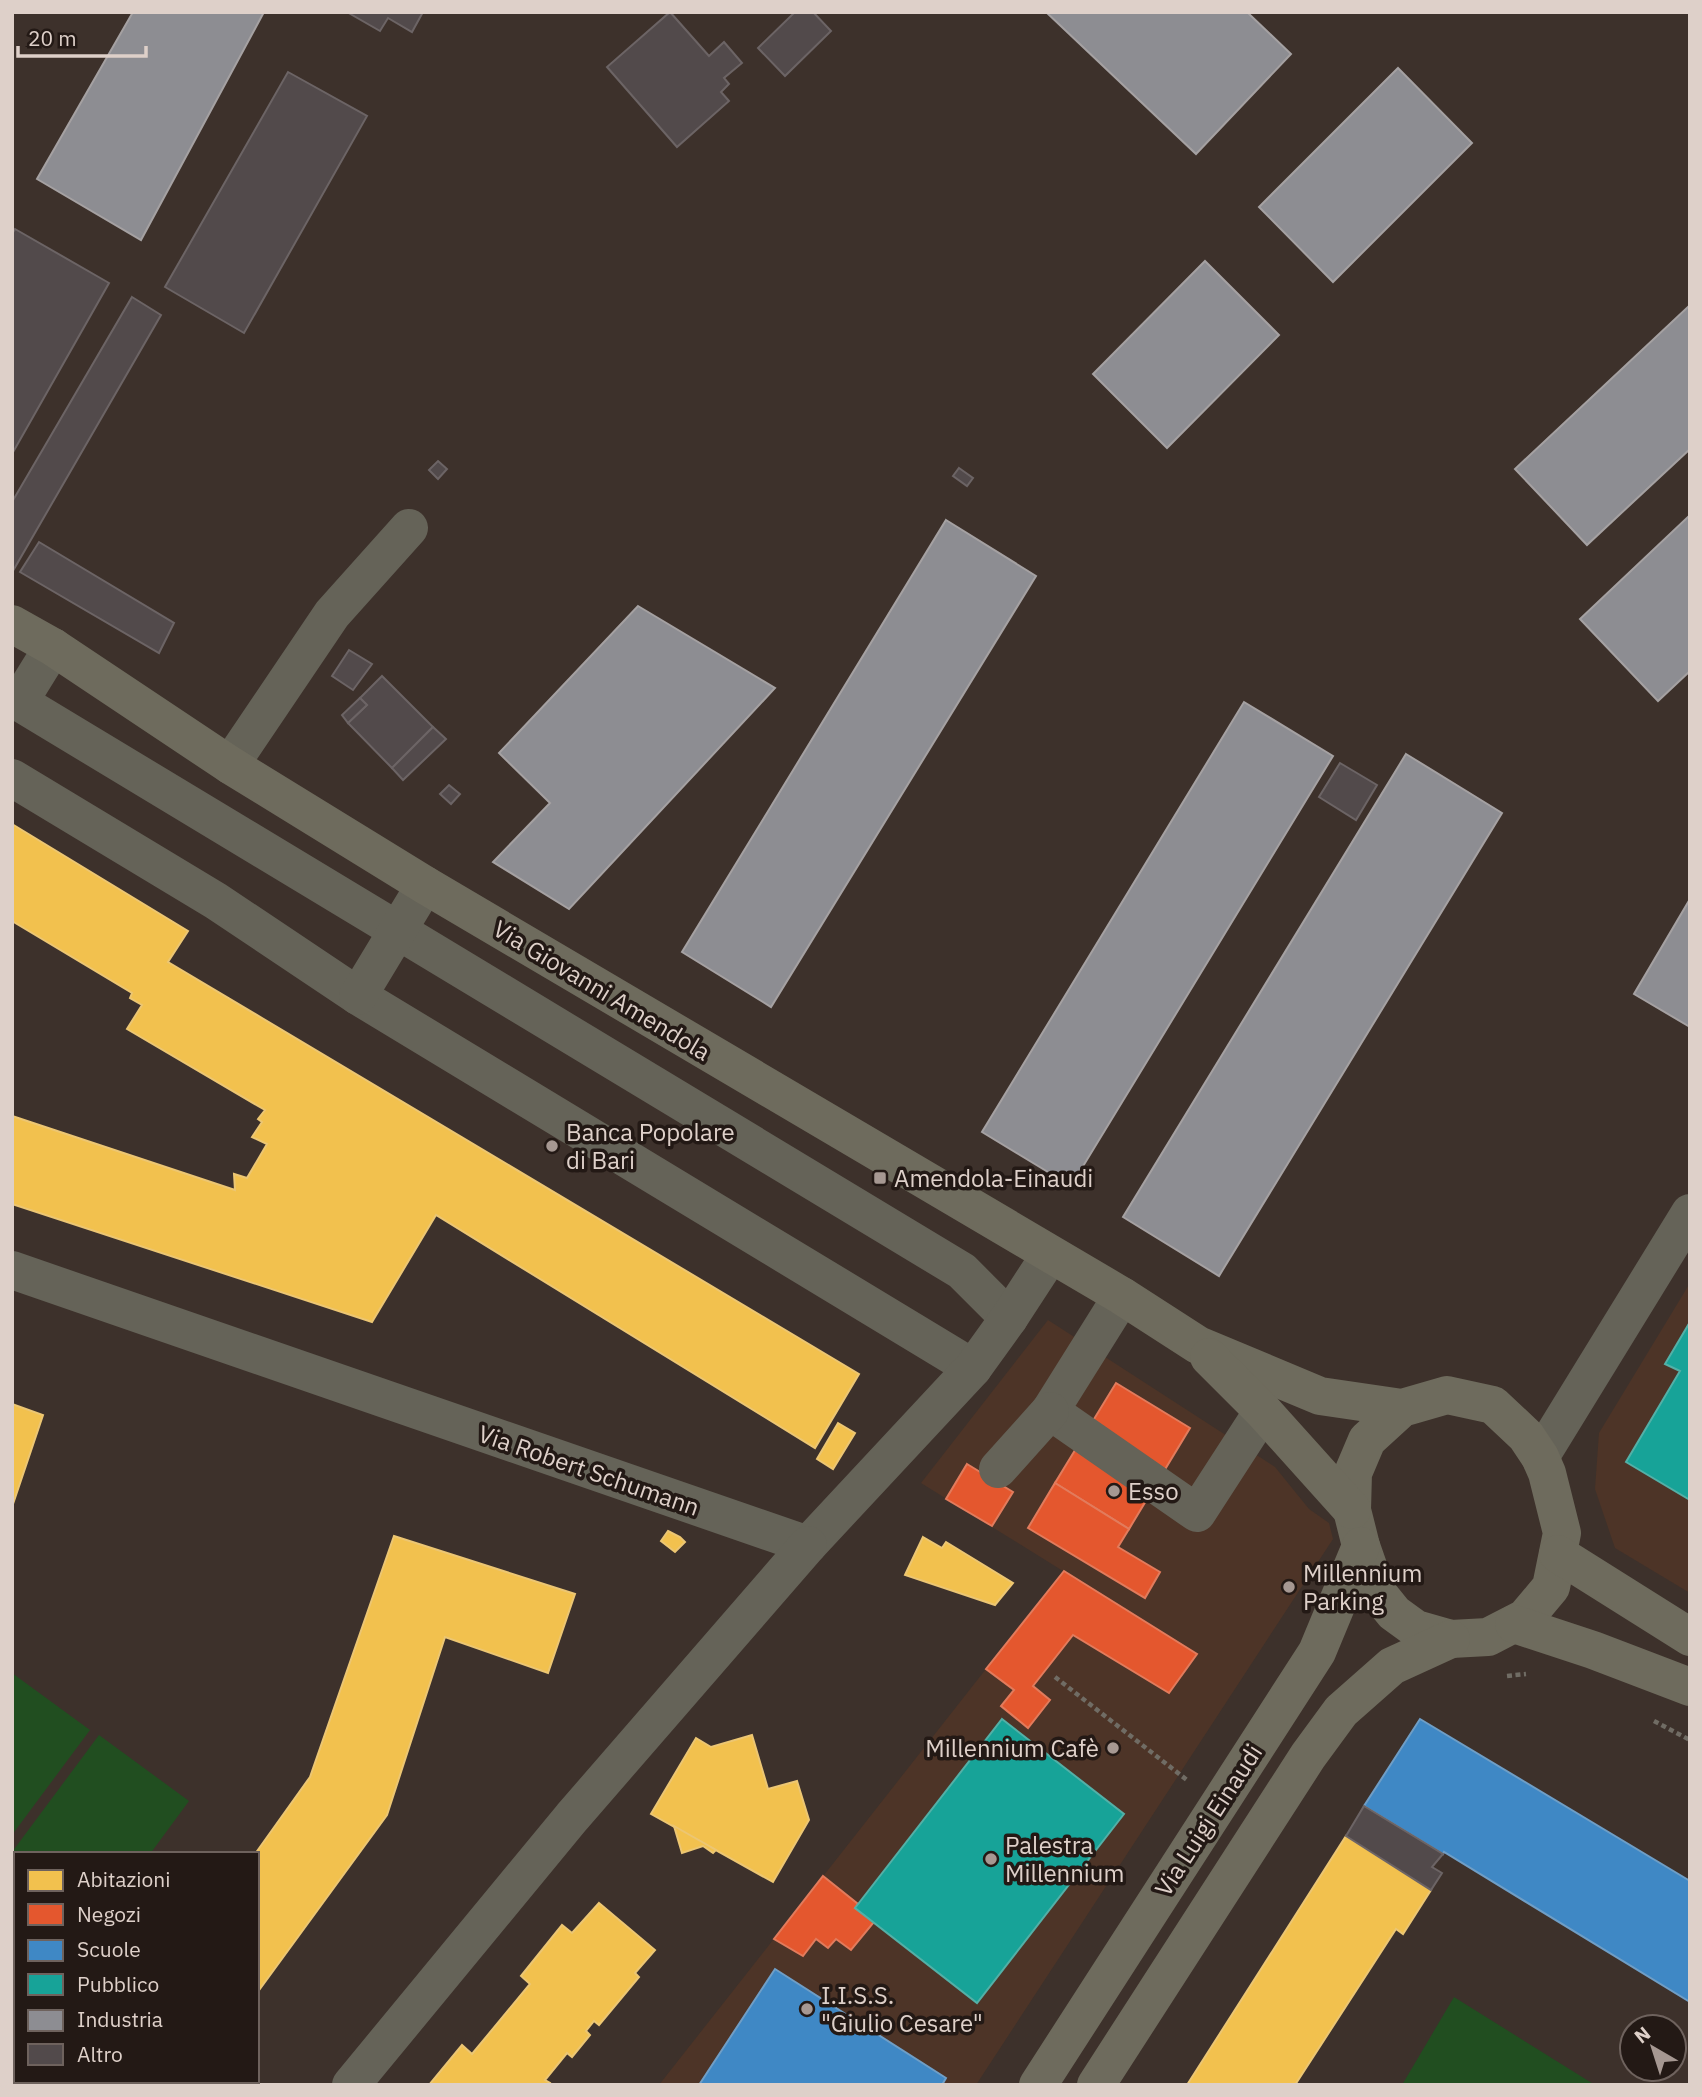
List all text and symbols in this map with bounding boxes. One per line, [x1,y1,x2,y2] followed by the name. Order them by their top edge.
[18,14,145,58] scale bar
[28,24,77,52] text: 20 m
[487,912,717,1068] street label: Via Giovanni Amendola
[566,1116,735,1176] place label: Banca Popolare di Bari
[544,1138,560,1154] marker: Banca Popolare di Bari
[894,1162,1093,1194] place label: Amendola-Einaudi
[872,1170,888,1186] marker: Amendola-Einaudi
[474,1417,704,1523] street label: Via Robert Schumann
[1128,1475,1179,1507] place label: Esso
[1106,1483,1122,1499] marker: Esso
[1303,1557,1422,1617] place label: Millennium Parking
[1281,1579,1297,1595] marker: Millennium Parking
[925,1732,1099,1764] place label: Millennium Cafè
[1147,1738,1269,1902] street label: Via Luigi Einaudi
[1105,1740,1121,1756] marker: Millennium Cafè
[1005,1829,1124,1889] place label: Palestra Millennium
[983,1851,999,1867] marker: Palestra Millennium
[14,1852,259,2083] legend
[77,1865,170,1893] text: Abitazioni
[77,1900,141,1928] text: Negozi
[77,1935,141,1963] text: Scuole
[77,1970,159,1998] text: Pubblico
[821,1979,983,2039] place label: I.I.S.S. "Giulio Cesare"
[799,2001,815,2017] marker: I.I.S.S. "Giulio Cesare"
[77,2005,163,2033] text: Industria
[1618,2013,1688,2083] north arrow
[1629,2021,1655,2048] text: N
[77,2040,123,2068] text: Altro

